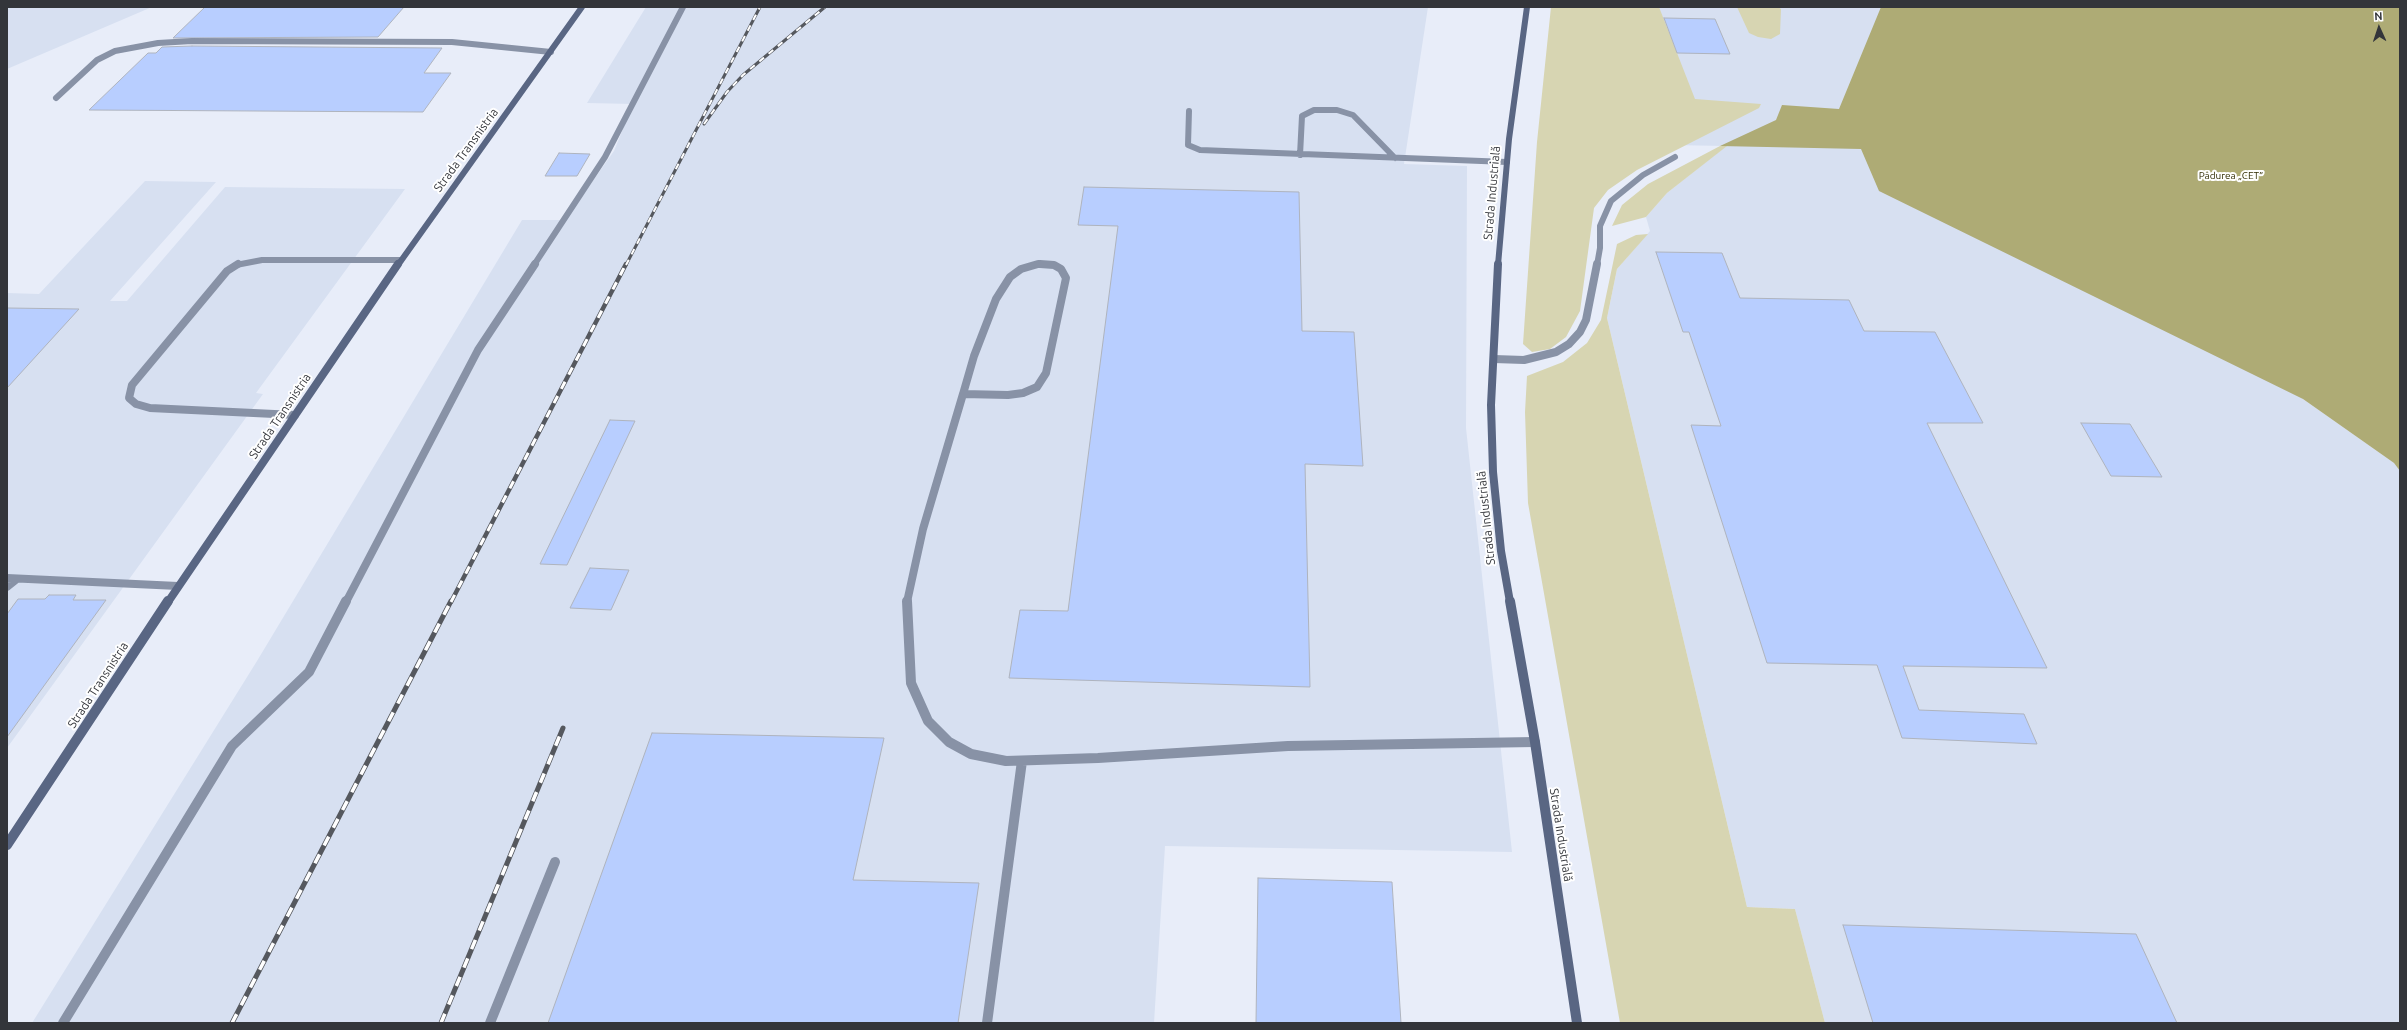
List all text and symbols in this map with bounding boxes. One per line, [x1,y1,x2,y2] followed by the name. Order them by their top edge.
[2359,8,2399,48] north arrow
[2374,10,2383,22] text: N
[431,105,501,195] street label: Strada Transnistria
[1481,145,1503,241] street label: Strada Industrială
[2199,170,2263,182] park label: Pădurea „CET”
[246,371,314,461] street label: Strada Transnistria
[1474,470,1498,566] street label: Strada Industrială
[65,639,131,731] street label: Strada Transnistria
[1547,787,1575,883] street label: Strada Industrială

